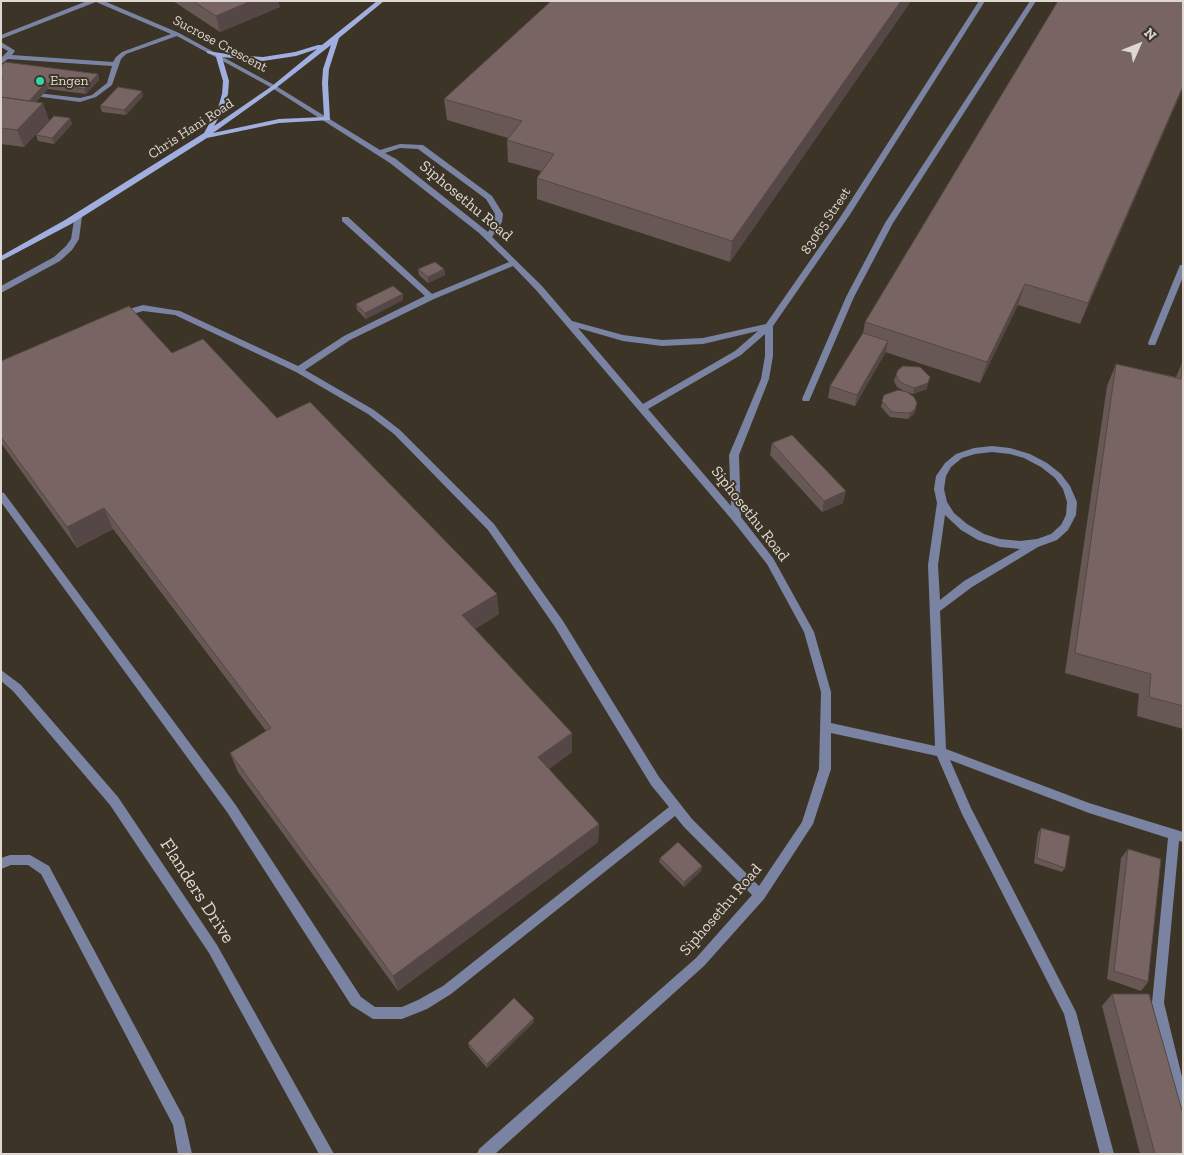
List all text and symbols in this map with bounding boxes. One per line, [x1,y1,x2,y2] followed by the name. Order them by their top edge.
[170,12,270,76] street label: Sucrose Crescent
[1114,20,1164,70] north arrow
[1140,24,1160,44] text: N
[50,73,89,89] place label: Engen
[34,75,46,87] marker: Engen
[145,95,237,163] street label: Chris Hani Road
[416,157,516,245] street label: Siphosethu Road
[797,184,855,258] street label: 83065 Street
[707,463,793,565] street label: Siphosethu Road
[155,834,239,948] street label: Flanders Drive
[676,860,766,960] street label: Siphosethu Road

